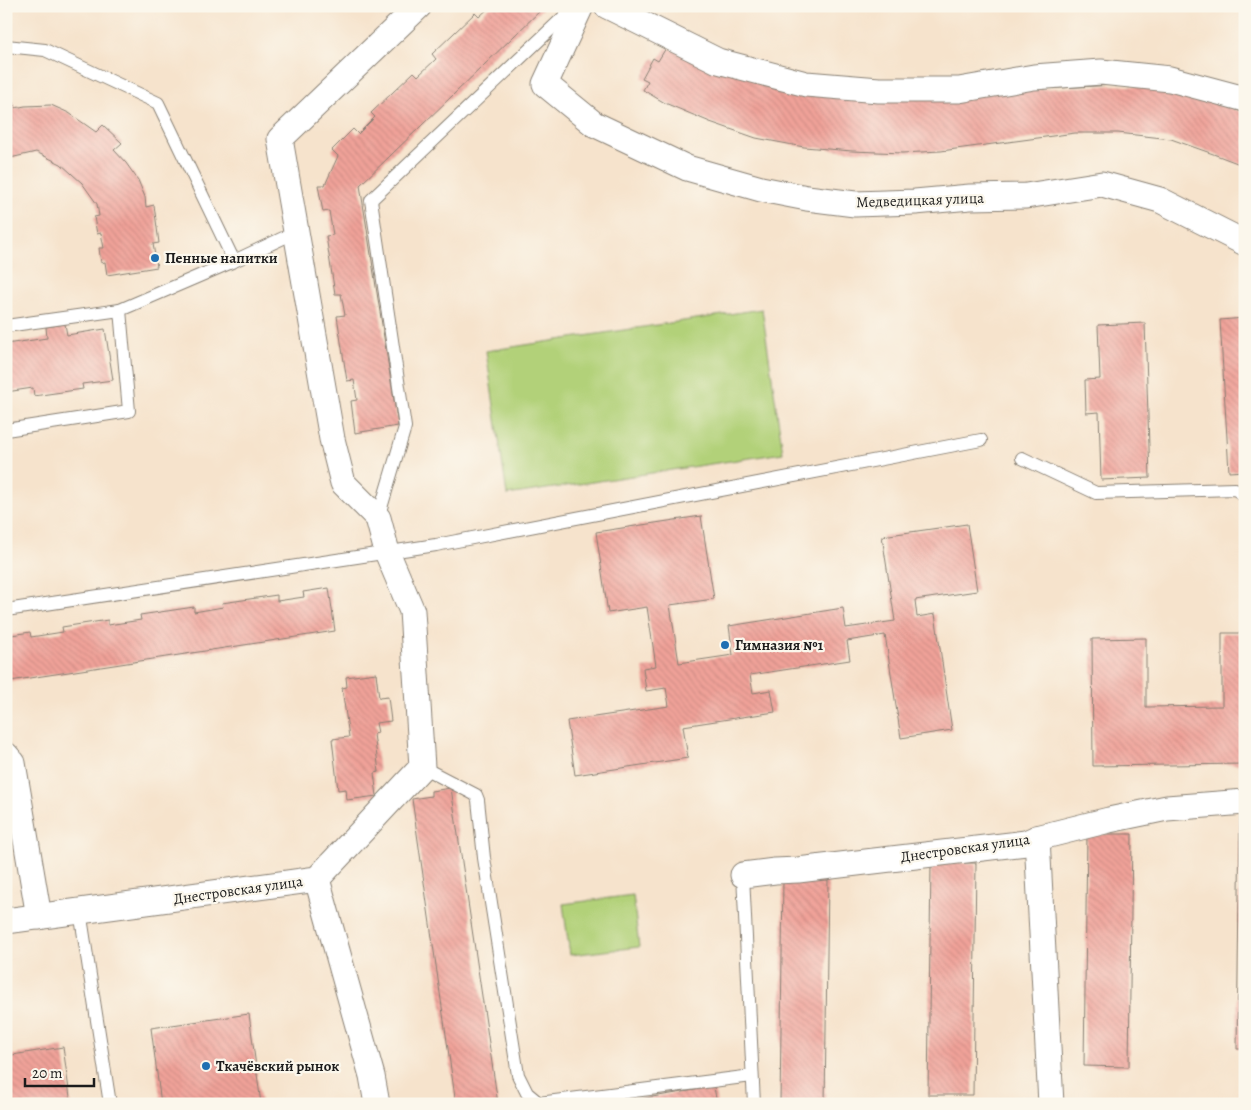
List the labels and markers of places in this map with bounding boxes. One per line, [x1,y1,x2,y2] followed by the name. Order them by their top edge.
[165,248,278,268] place label: Пенные напитки
[149,252,161,264] marker: Пенные напитки
[735,635,824,655] place label: Гимназия №1
[719,639,731,651] marker: Гимназия №1
[216,1056,339,1076] place label: Ткачёвский рынок
[200,1060,212,1072] marker: Ткачёвский рынок

